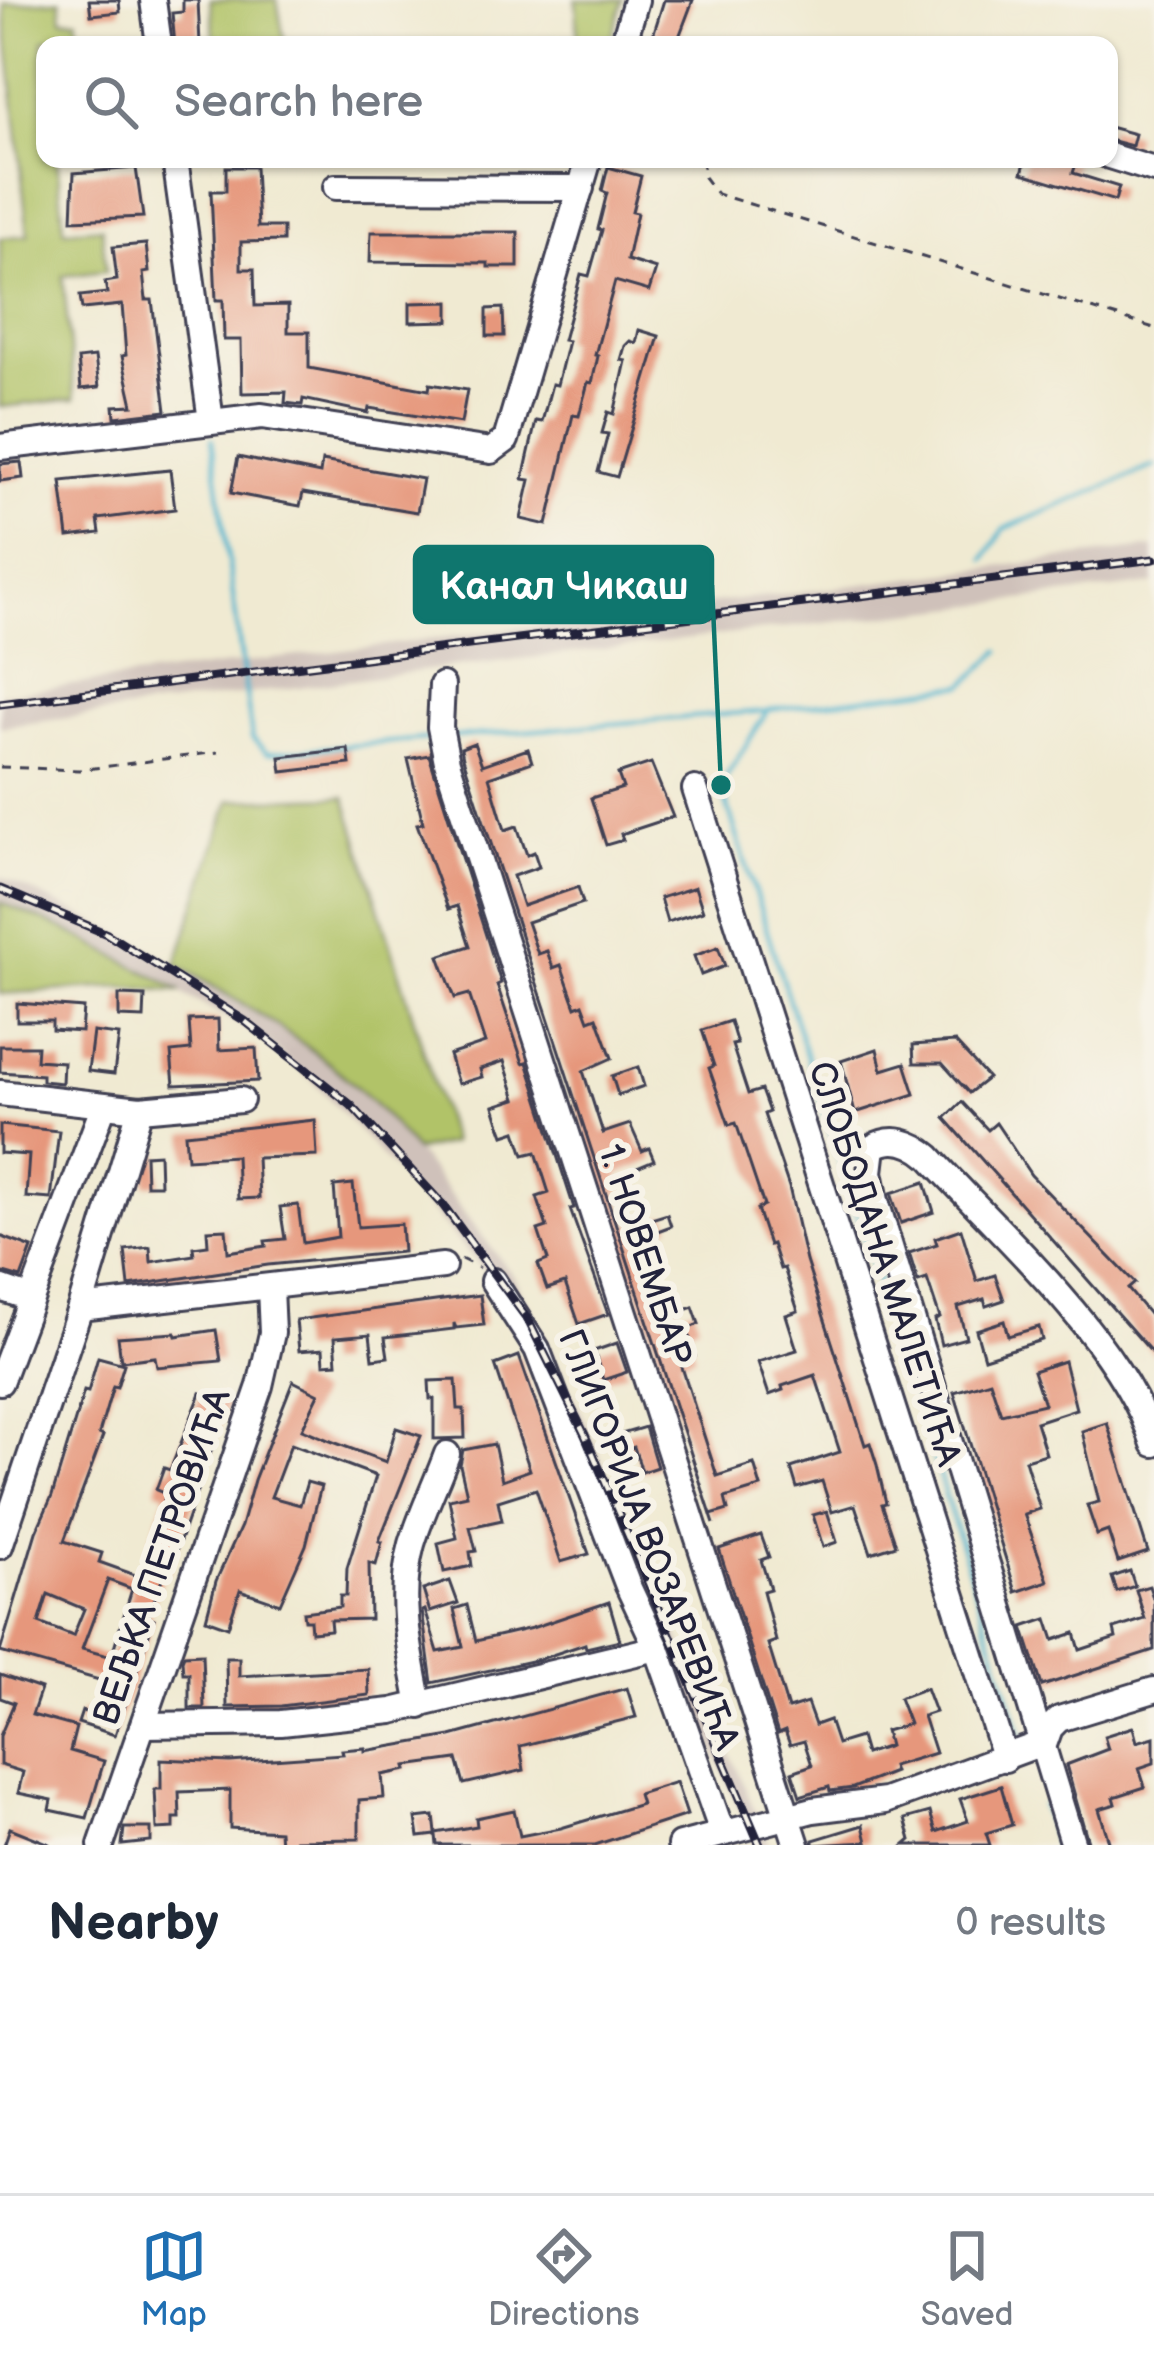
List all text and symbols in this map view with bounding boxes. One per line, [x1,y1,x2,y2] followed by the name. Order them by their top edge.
[36,36,1118,168] search box
[78,69,144,135] icon: search
[174,75,423,130] text: Search here
[415,547,712,622] callout: Канал Чикаш
[439,564,689,611] text: Канал Чикаш
[798,1057,970,1471] street label: СЛОБОДАНА МАЛЕТИЋА
[588,1139,700,1371] street label: 1. НОВЕМБАР
[548,1324,748,1756] street label: ГЛИГОРИЈА ВОЗАРЕВИЋА
[85,1383,241,1731] street label: ВЕЉКА ПЕТРОВИЋА
[48,1893,219,1954] text: Nearby
[955,1900,1106,1947] text: 0 results
[141,2223,207,2335] tab: Map
[488,2223,640,2335] tab: Directions
[921,2223,1013,2335] tab: Saved

